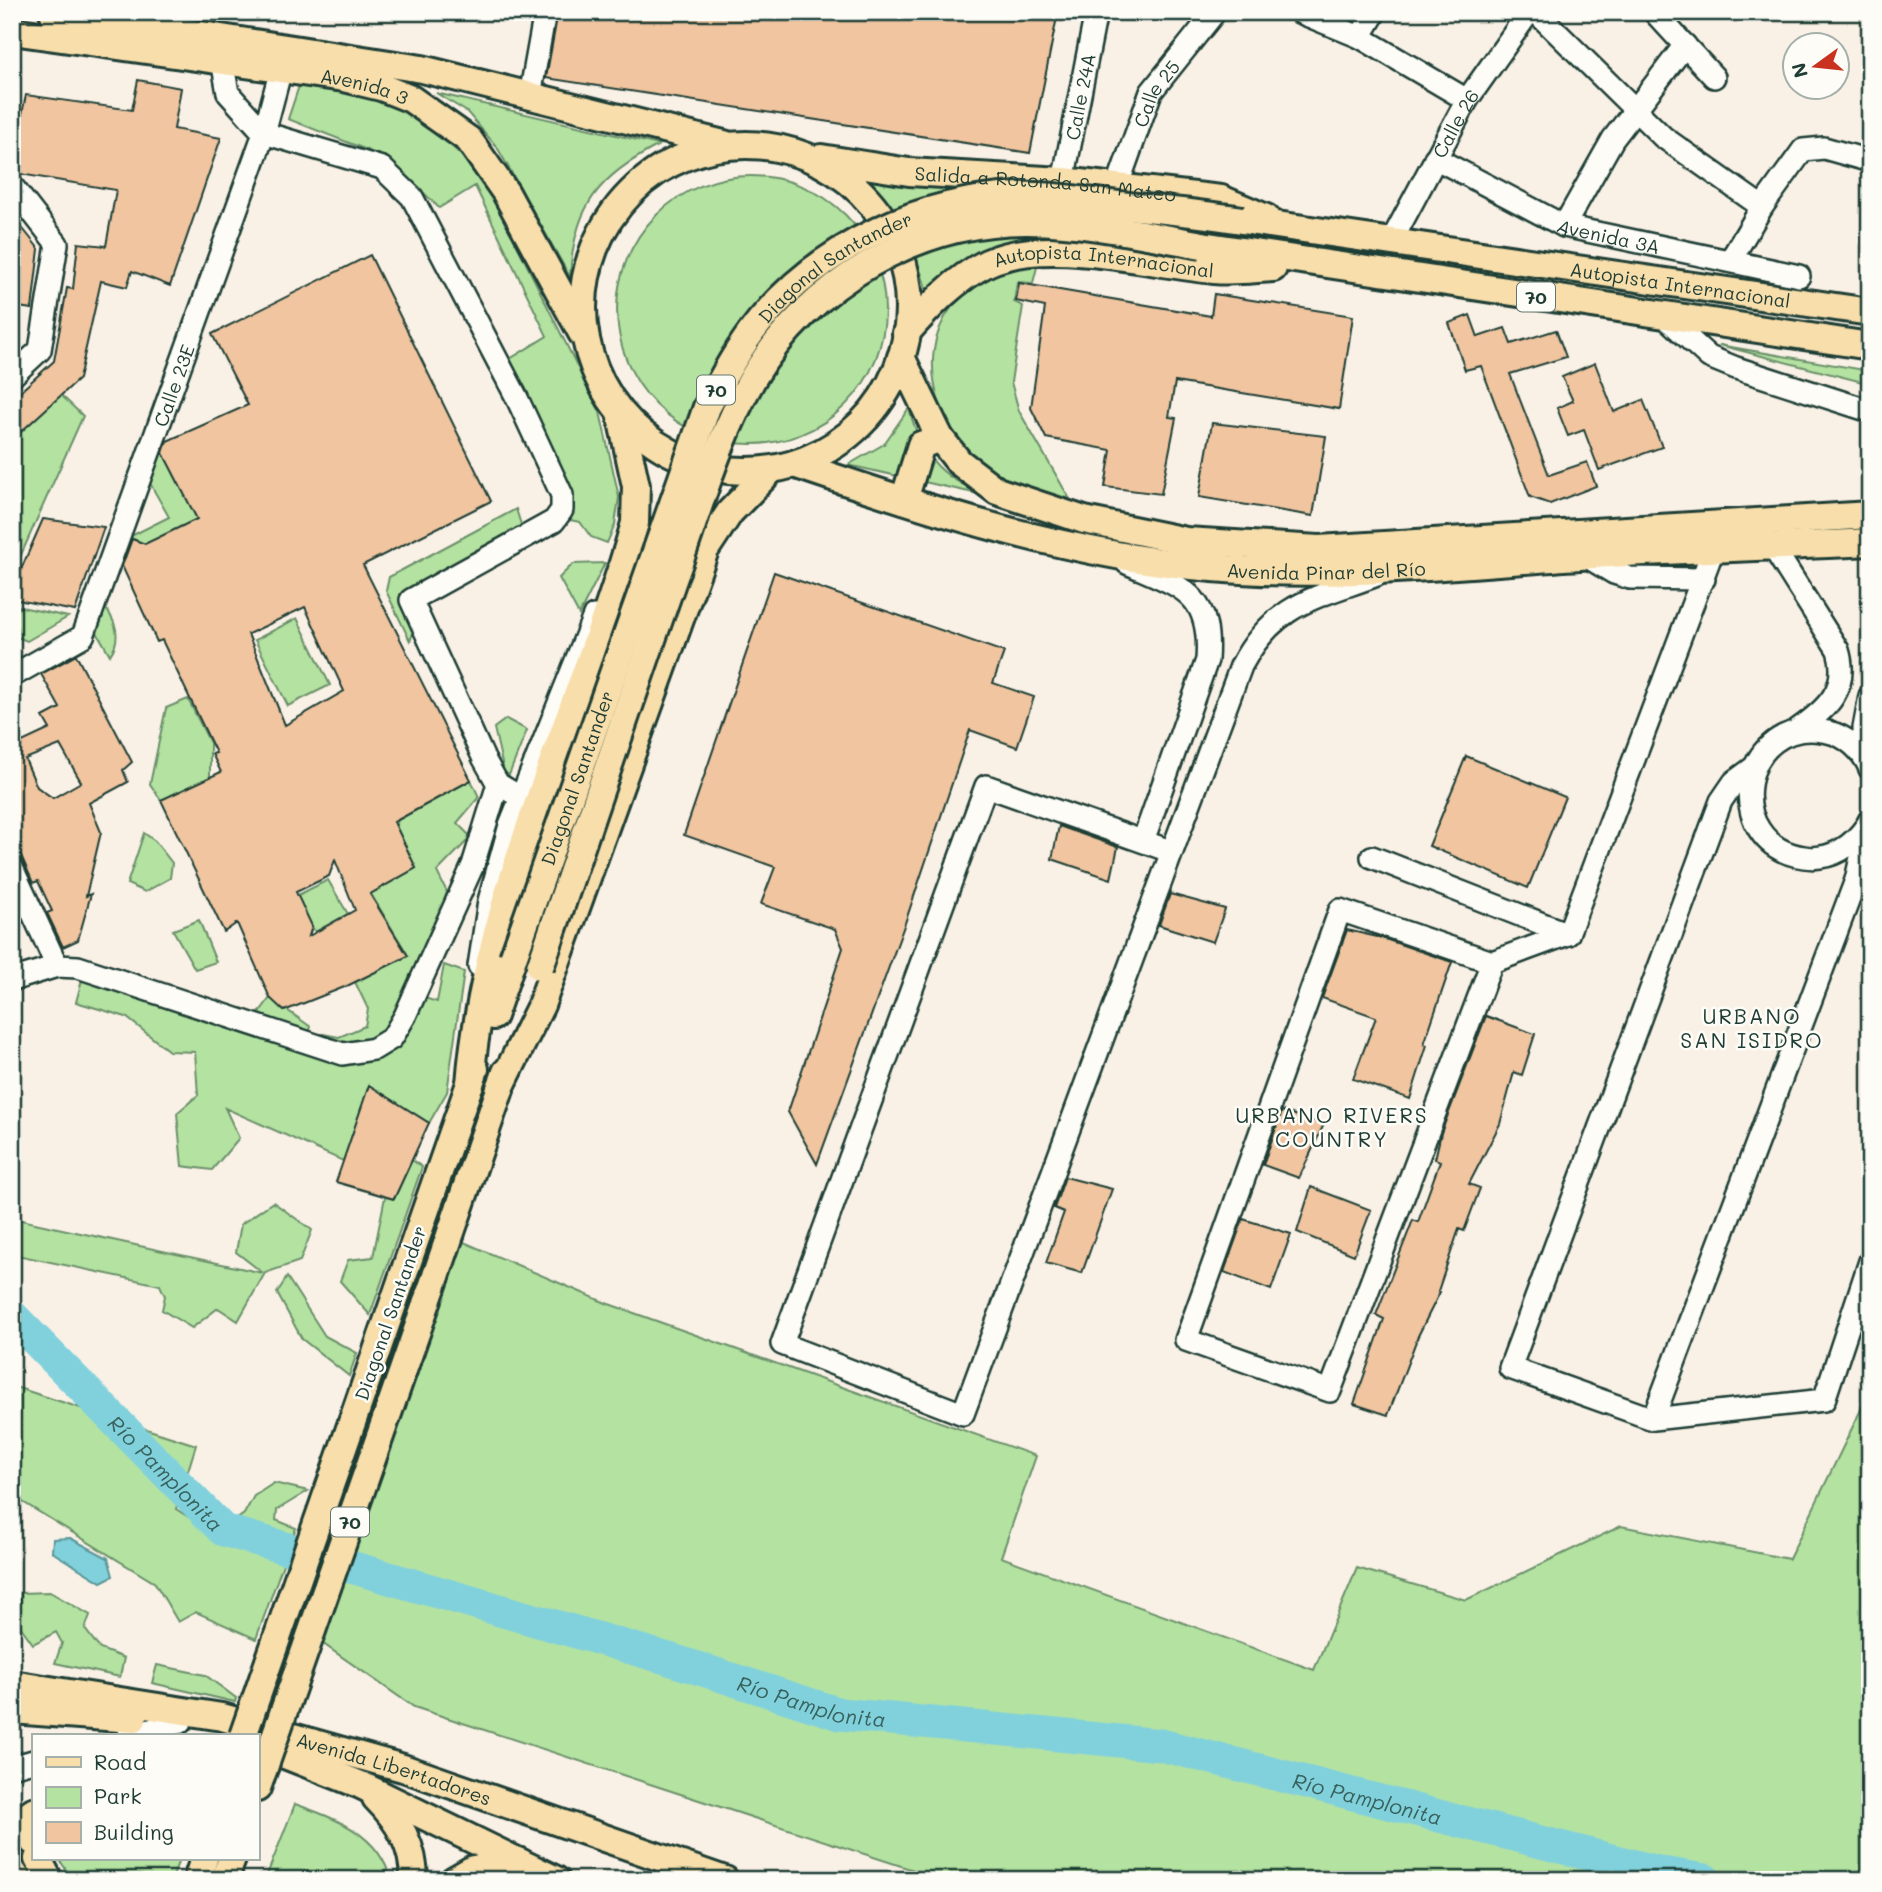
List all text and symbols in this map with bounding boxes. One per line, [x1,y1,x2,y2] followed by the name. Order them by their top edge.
[1780,32,1850,102] north arrow
[1059,51,1100,142] street label: Calle 24A
[1127,54,1185,130] street label: Calle 25
[1785,60,1813,81] text: N
[319,62,412,109] street label: Avenida 3
[1426,83,1484,162] street label: Calle 26
[914,160,1177,206] street label: Salida a Rotonda San Mateo
[752,205,915,328] street label: Diagonal Santander
[1553,212,1662,259] street label: Avenida 3A
[990,238,1215,282] street label: Autopista Internacional
[1568,256,1792,313] street label: Autopista Internacional
[1517,282,1555,312] road number: 70
[147,341,200,430] street label: Calle 23E
[697,376,735,404] road number: 70
[1226,555,1426,584] street label: Avenida Pinar del Río
[534,687,619,869] street label: Diagonal Santander
[1680,1002,1824,1053] district label: URBANO SAN ISIDRO
[1235,1101,1429,1152] district label: URBANO RIVERS COUNTRY
[348,1222,432,1404] street label: Diagonal Santander
[103,1409,230,1537] water label: Río Pamplonita
[331,1507,369,1536] road number: 70
[734,1668,887,1732] water label: Río Pamplonita
[294,1726,495,1810] street label: Avenida Libertadores
[32,1734,259,1860] legend
[94,1748,146,1775] text: Road
[1290,1766,1445,1830] water label: Río Pamplonita
[94,1782,142,1809] text: Park
[94,1818,174,1845] text: Building

